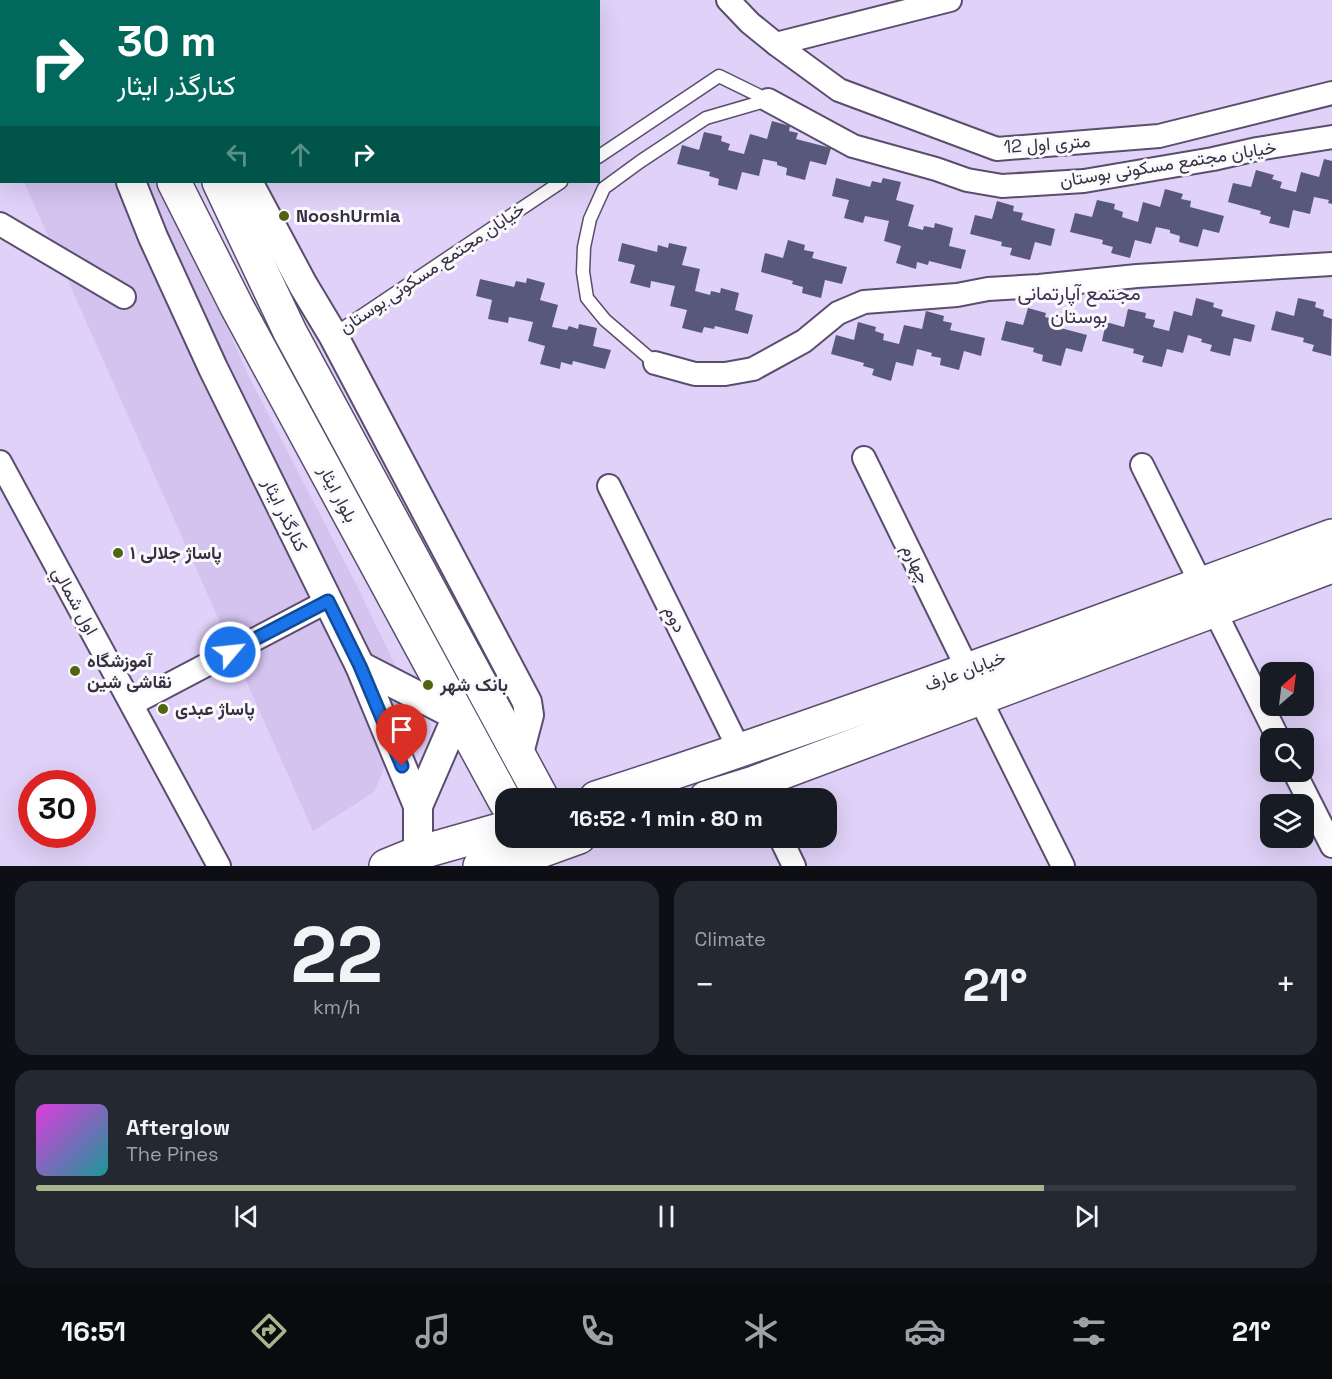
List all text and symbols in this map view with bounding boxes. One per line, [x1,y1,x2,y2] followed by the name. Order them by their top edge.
[117,15,216,68] text: 30 m
[18,24,96,102] icon: right
[117,68,236,103] text: کنارگذر ایثار
[1003,129,1091,158] street label: 12 متری اول
[1058,135,1278,193] street label: خیابان مجتمع مسکونی بوستان
[221,138,254,171] icon: left
[284,138,317,171] icon: ahead
[347,138,380,171] icon: right
[335,197,529,339] street label: خیابان مجتمع مسکونی بوستان
[296,204,401,227] place label: NooshUrmia
[277,209,291,223] marker: NooshUrmia
[1017,280,1141,329] district label: مجتمع آپارتمانی بوستان
[313,460,363,526] street label: بلوار ایثار
[257,473,313,555] street label: کنارگذر ایثار
[896,540,936,588] street label: چهارم
[130,541,222,565] place label: پاساژ جلالی ۱
[111,546,125,560] marker: پاساژ جلالی ۱
[44,563,104,641] street label: اول شمالي
[658,601,692,637] street label: دوم
[198,620,262,684] position arrow
[921,645,1009,696] street label: خیابان عارف
[87,649,172,693] place label: آموزشگاه نقاشی شین
[1260,662,1314,716] north arrow
[1260,662,1314,848] map controls
[68,664,82,678] marker: آموزشگاه نقاشی شین
[439,673,508,696] place label: بانک شهر
[421,678,435,692] marker: بانک شهر
[175,697,255,721] place label: پاساژ عبدی
[156,702,170,716] marker: پاساژ عبدی
[376,704,427,766] pin
[385,713,418,746] icon: arrive
[1260,728,1314,782] button: search
[18,770,96,848] speed limit sign: 30
[1260,794,1314,848] button: layers
[569,804,763,832] text: 16:52 · 1 min · 80 m
[290,905,383,1005] text: 22
[695,926,766,952] text: Climate
[963,957,1028,1014] text: 21°
[695,964,715,1006] text: −
[1276,964,1296,1006] text: +
[313,994,361,1020] text: km/h
[126,1113,230,1141] text: Afterglow
[126,1141,219,1167] text: The Pines
[230,1200,263,1233] icon: previous
[650,1200,683,1233] icon: pause
[1070,1200,1103,1233] icon: next
[248,1310,290,1352] icon: directions
[412,1310,454,1352] icon: music
[576,1310,618,1352] icon: phone
[740,1310,782,1352] icon: climate
[904,1310,946,1352] icon: car
[1068,1310,1110,1352] icon: filters
[61,1314,126,1349] text: 16:51
[1232,1314,1271,1349] text: 21°

